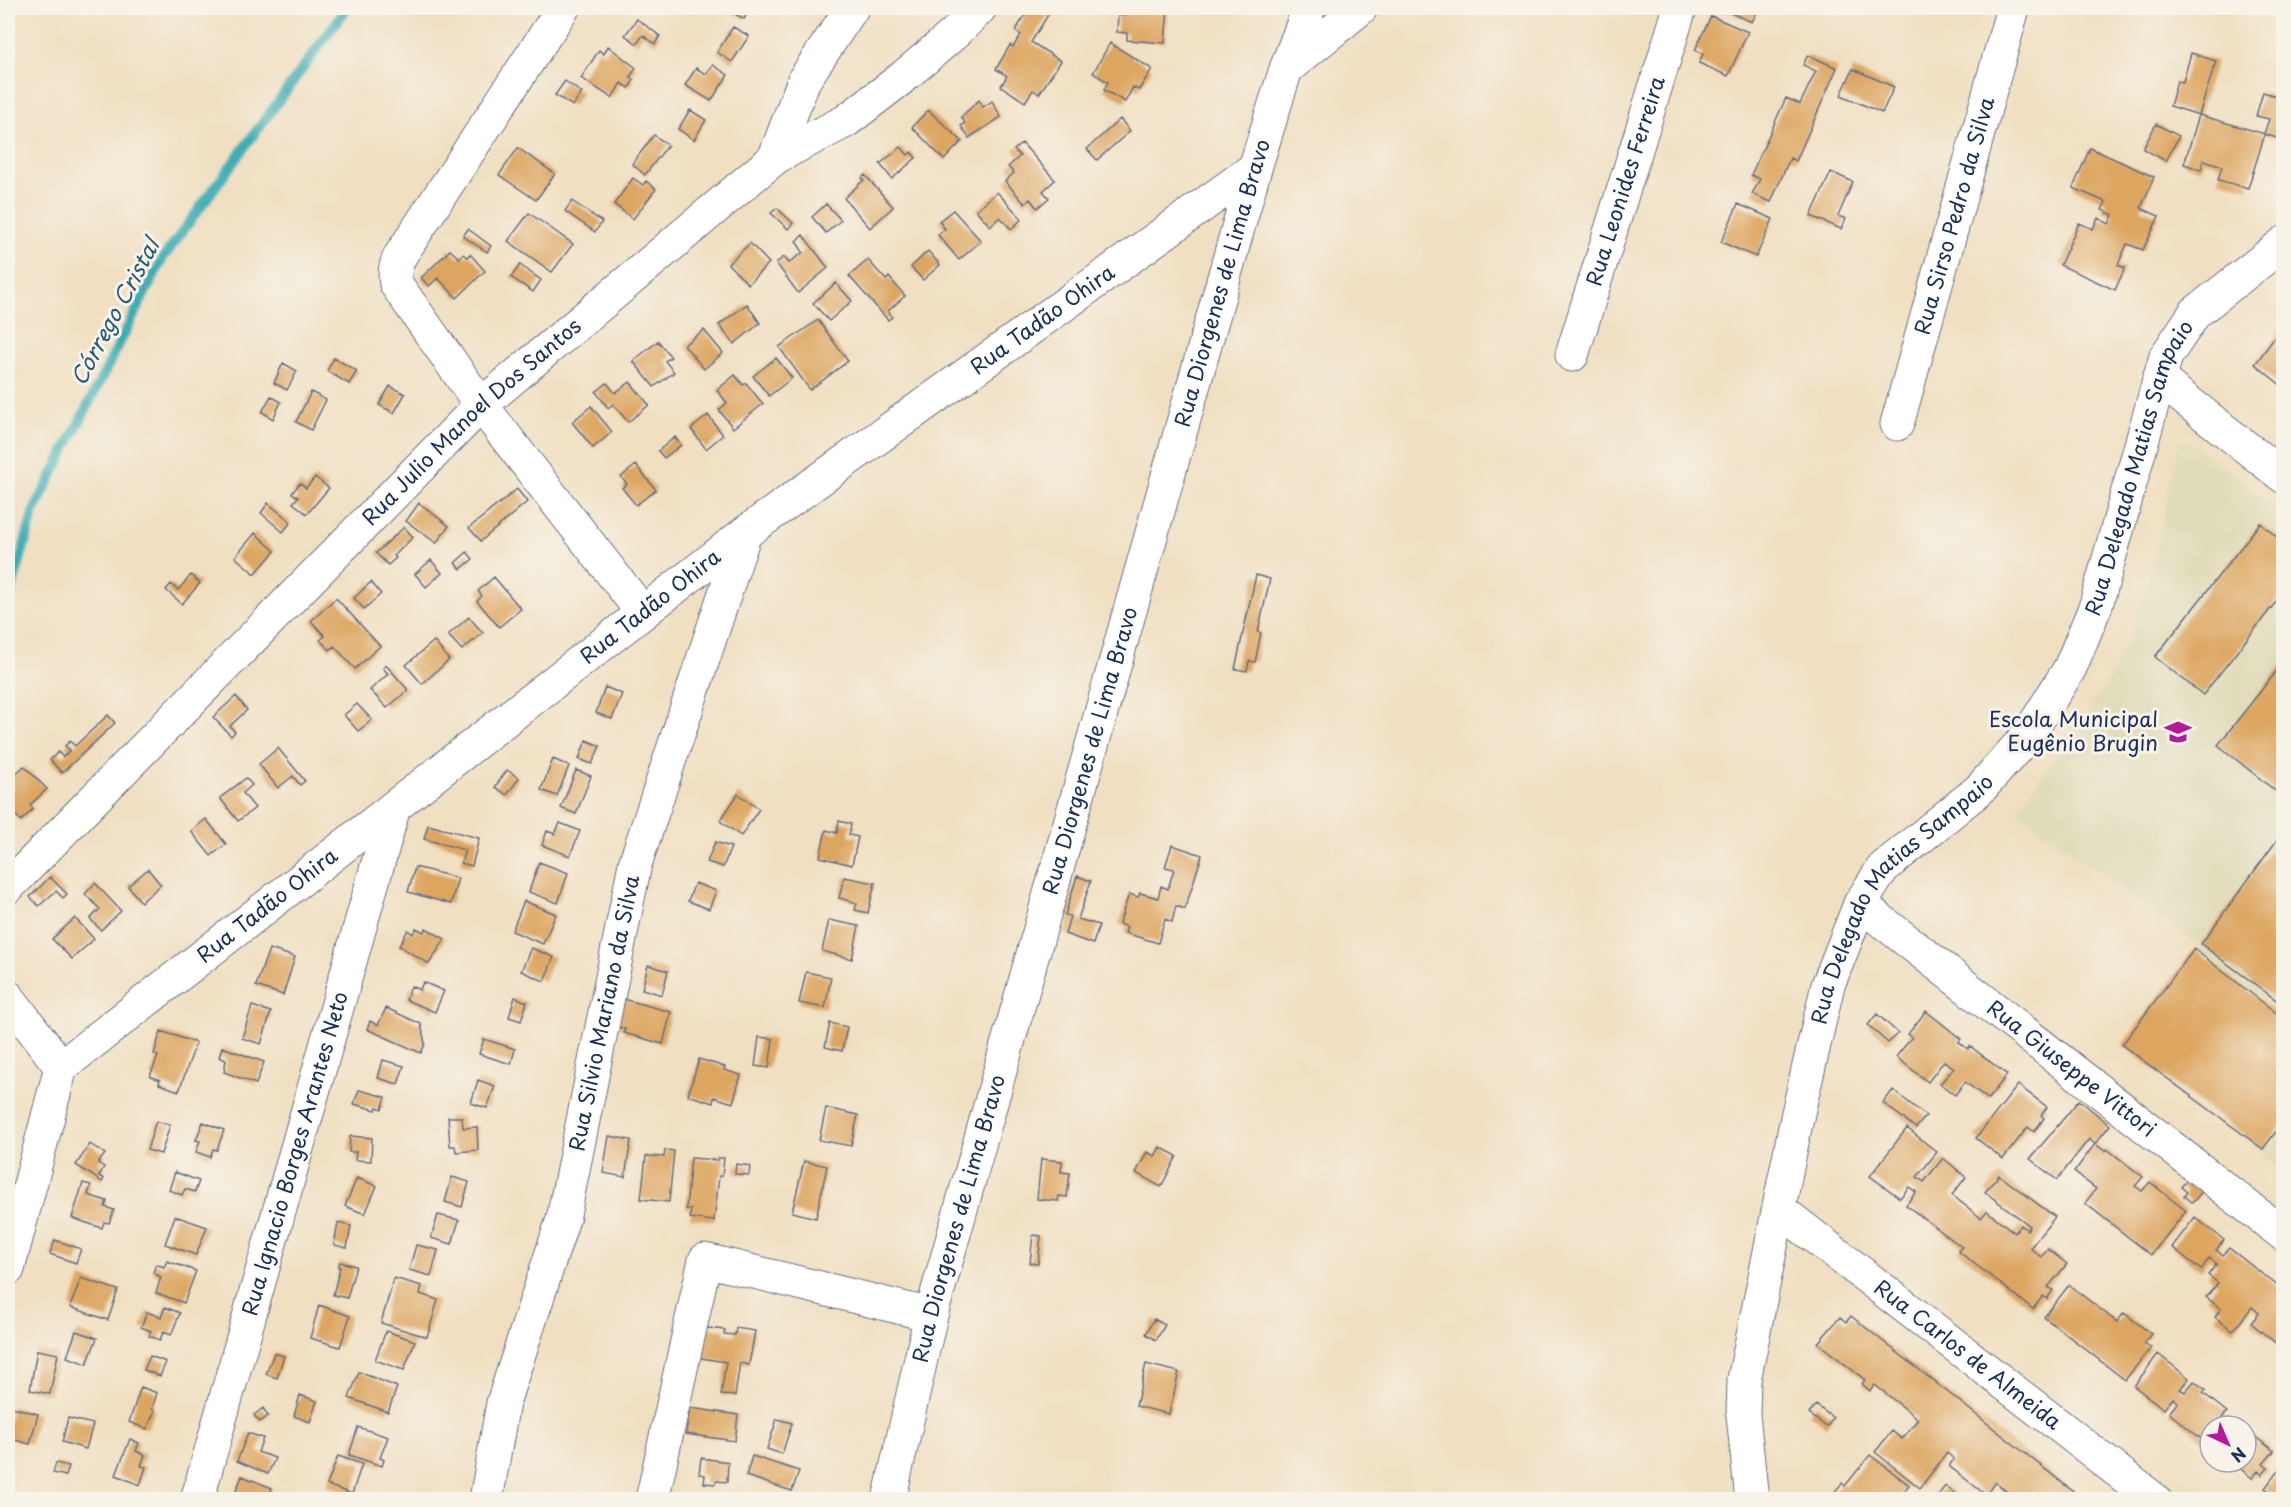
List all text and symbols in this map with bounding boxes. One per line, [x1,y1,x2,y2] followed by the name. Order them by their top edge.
[1576,71,1672,290] street label: Rua Leonides Ferreira
[1905,93,2001,338] street label: Rua Sirso Pedro da Silva
[1165,135,1277,430] street label: Rua Diorgenes de Lima Bravo
[61,229,168,391] water label: Córrego Cristal
[963,255,1121,381] street label: Rua Tadão Ohira
[353,309,587,532] street label: Rua Julio Manoel Dos Santos
[2075,313,2200,620] street label: Rua Delegado Matias Sampaio
[572,540,727,670] street label: Rua Tadão Ohira
[1033,603,1144,898] street label: Rua Diorgenes de Lima Bravo
[1989,702,2158,758] place label: Escola Municipal Eugênio Brugin
[2163,717,2193,747] school or university icon: Escola Municipal Eugênio Brugin
[1801,766,2000,1027] street label: Rua Delegado Matias Sampaio
[189,839,344,970] street label: Rua Tadão Ohira
[559,872,646,1154] street label: Rua Silvio Mariano da Silva
[232,987,355,1319] street label: Rua Ignacio Borges Arantes Neto
[1981,991,2164,1144] street label: Rua Giuseppe Vittori
[903,1070,1012,1365] street label: Rua Diorgenes de Lima Bravo
[1868,1271,2070,1437] street label: Rua Carlos de Almeida
[2198,1414,2258,1474] north arrow
[2226,1442,2252,1469] text: N

